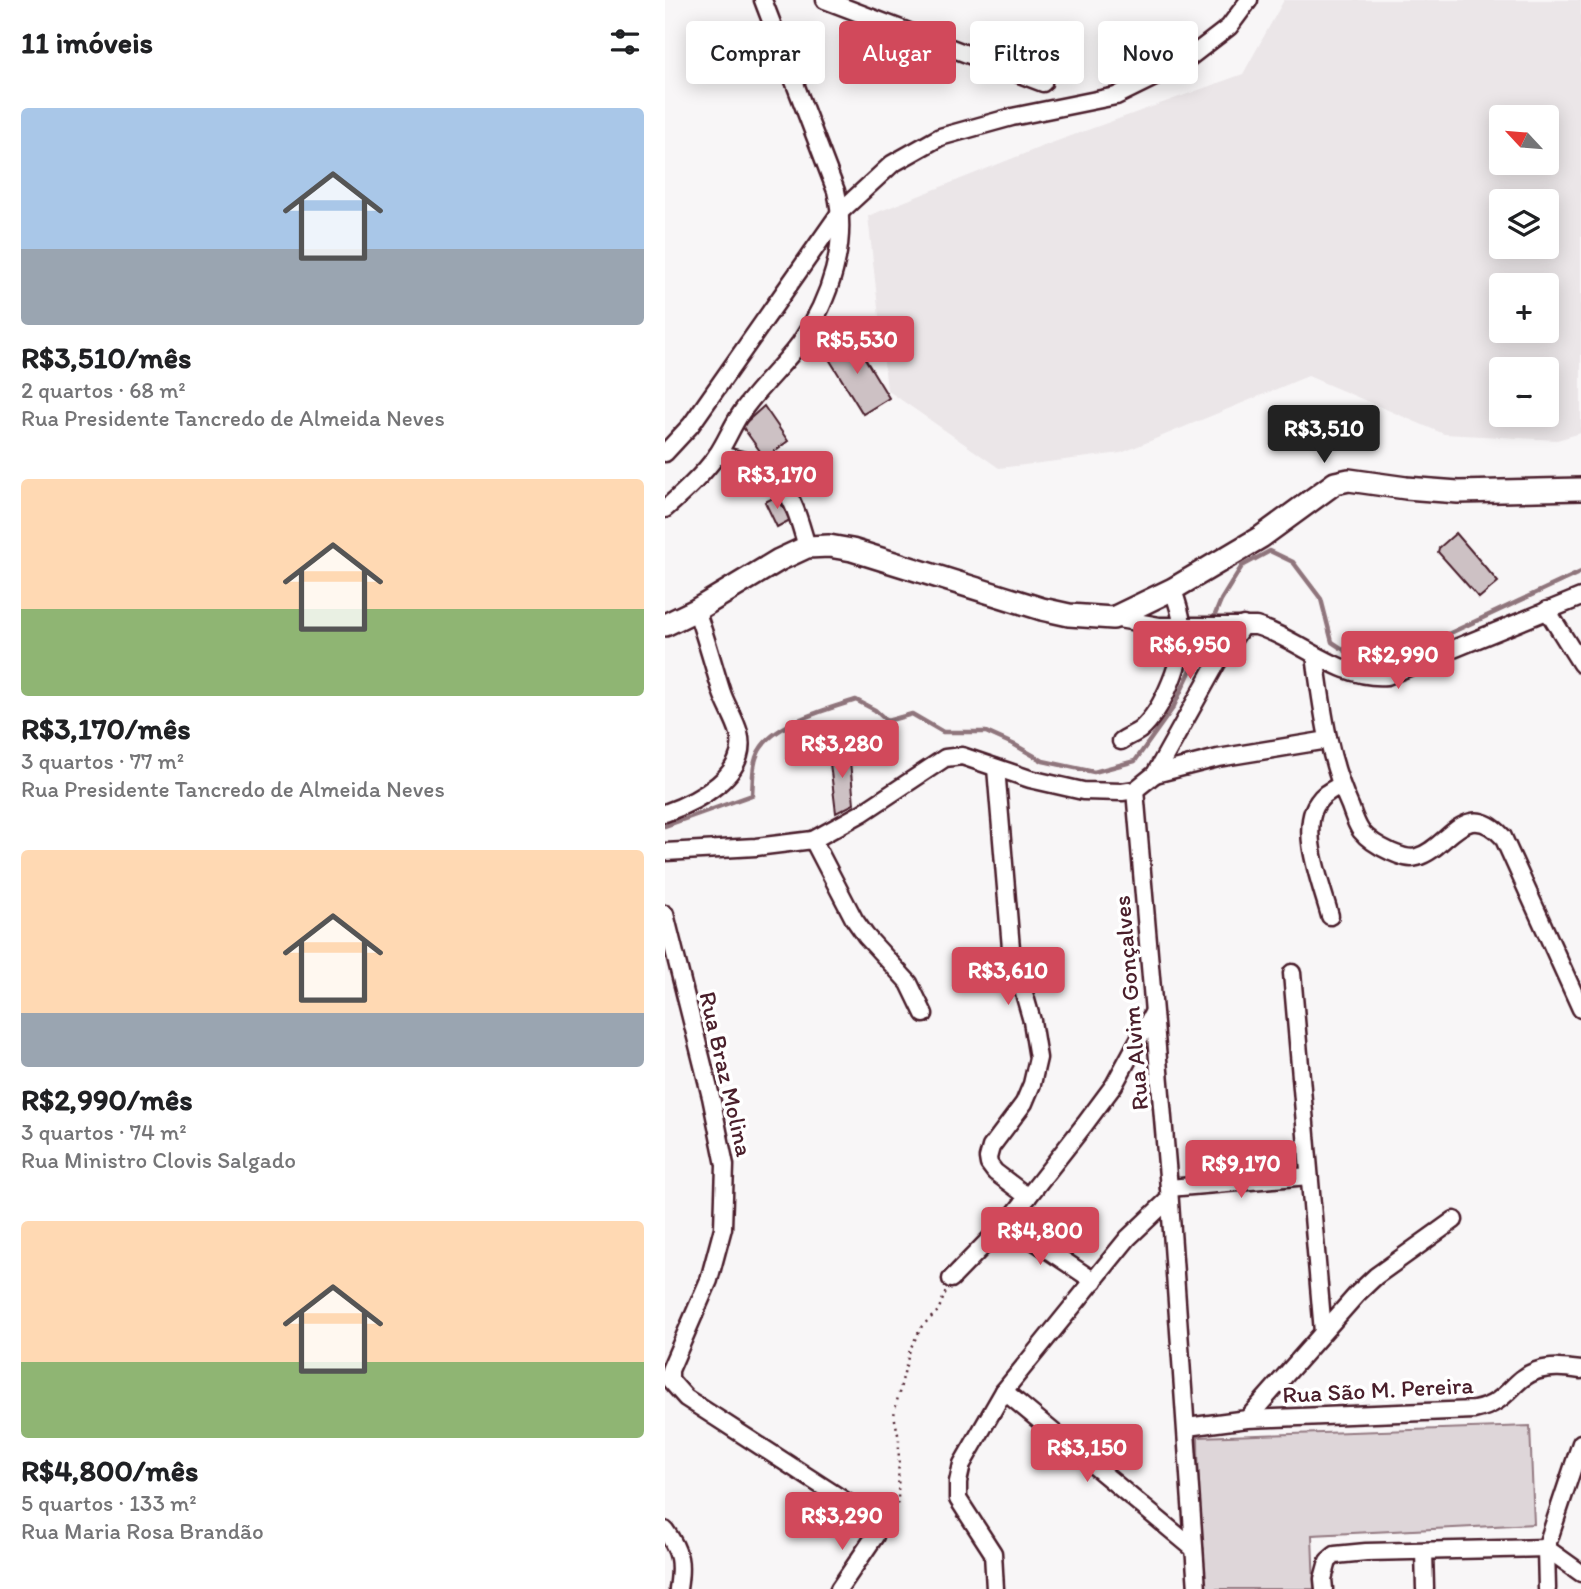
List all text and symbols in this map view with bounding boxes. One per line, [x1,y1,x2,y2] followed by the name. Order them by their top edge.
[686,21,825,84] chip: Comprar
[839,21,956,84] chip: Alugar
[970,21,1084,84] chip: Filtros
[1098,21,1198,84] chip: Novo
[606,23,644,61] icon: filters
[21,24,153,61] text: 11 imóveis
[1489,105,1559,175] north arrow
[1489,105,1559,427] map controls
[270,153,396,279] icon: home
[1489,189,1559,259] button: layers
[1489,273,1559,343] button: +
[792,316,922,376] pin: R$5,530
[816,325,898,353] text: R$5,530
[21,339,191,376] text: R$3,510/mês
[1489,357,1559,427] button: −
[21,376,186,404] text: 2 quartos · 68 m²
[21,404,445,432] text: Rua Presidente Tancredo de Almeida Neves
[1259,406,1389,465] pin: R$3,510
[1284,414,1364,442] text: R$3,510
[712,452,842,511] pin: R$3,170
[737,460,817,488] text: R$3,170
[270,524,396,650] icon: home
[1125,622,1255,681] pin: R$6,950
[1149,630,1231,658] text: R$6,950
[1333,632,1463,691] pin: R$2,990
[1357,640,1439,668] text: R$2,990
[21,710,191,747] text: R$3,170/mês
[777,720,907,780] pin: R$3,280
[801,729,883,757] text: R$3,280
[21,747,184,775] text: 3 quartos · 77 m²
[21,775,445,803] text: Rua Presidente Tancredo de Almeida Neves
[1107,894,1154,1112] street label: Rua Alvim Gonçalves
[270,895,396,1021] icon: home
[943,948,1073,1007] pin: R$3,610
[968,956,1048,984] text: R$3,610
[693,989,760,1160] street label: Rua Braz Molina
[21,1081,193,1118] text: R$2,990/mês
[21,1118,187,1146] text: 3 quartos · 74 m²
[1176,1140,1306,1200] pin: R$9,170
[21,1146,296,1174] text: Rua Ministro Clovis Salgado
[1201,1149,1281,1177] text: R$9,170
[975,1208,1105,1267] pin: R$4,800
[997,1216,1083,1244] text: R$4,800
[270,1266,396,1392] icon: home
[1282,1370,1475,1409] street label: Rua São M. Pereira
[1022,1424,1152,1484] pin: R$3,150
[1047,1433,1127,1461] text: R$3,150
[21,1452,198,1489] text: R$4,800/mês
[21,1489,197,1517] text: 5 quartos · 133 m²
[777,1492,907,1552] pin: R$3,290
[801,1501,883,1529] text: R$3,290
[21,1517,264,1545] text: Rua Maria Rosa Brandão

